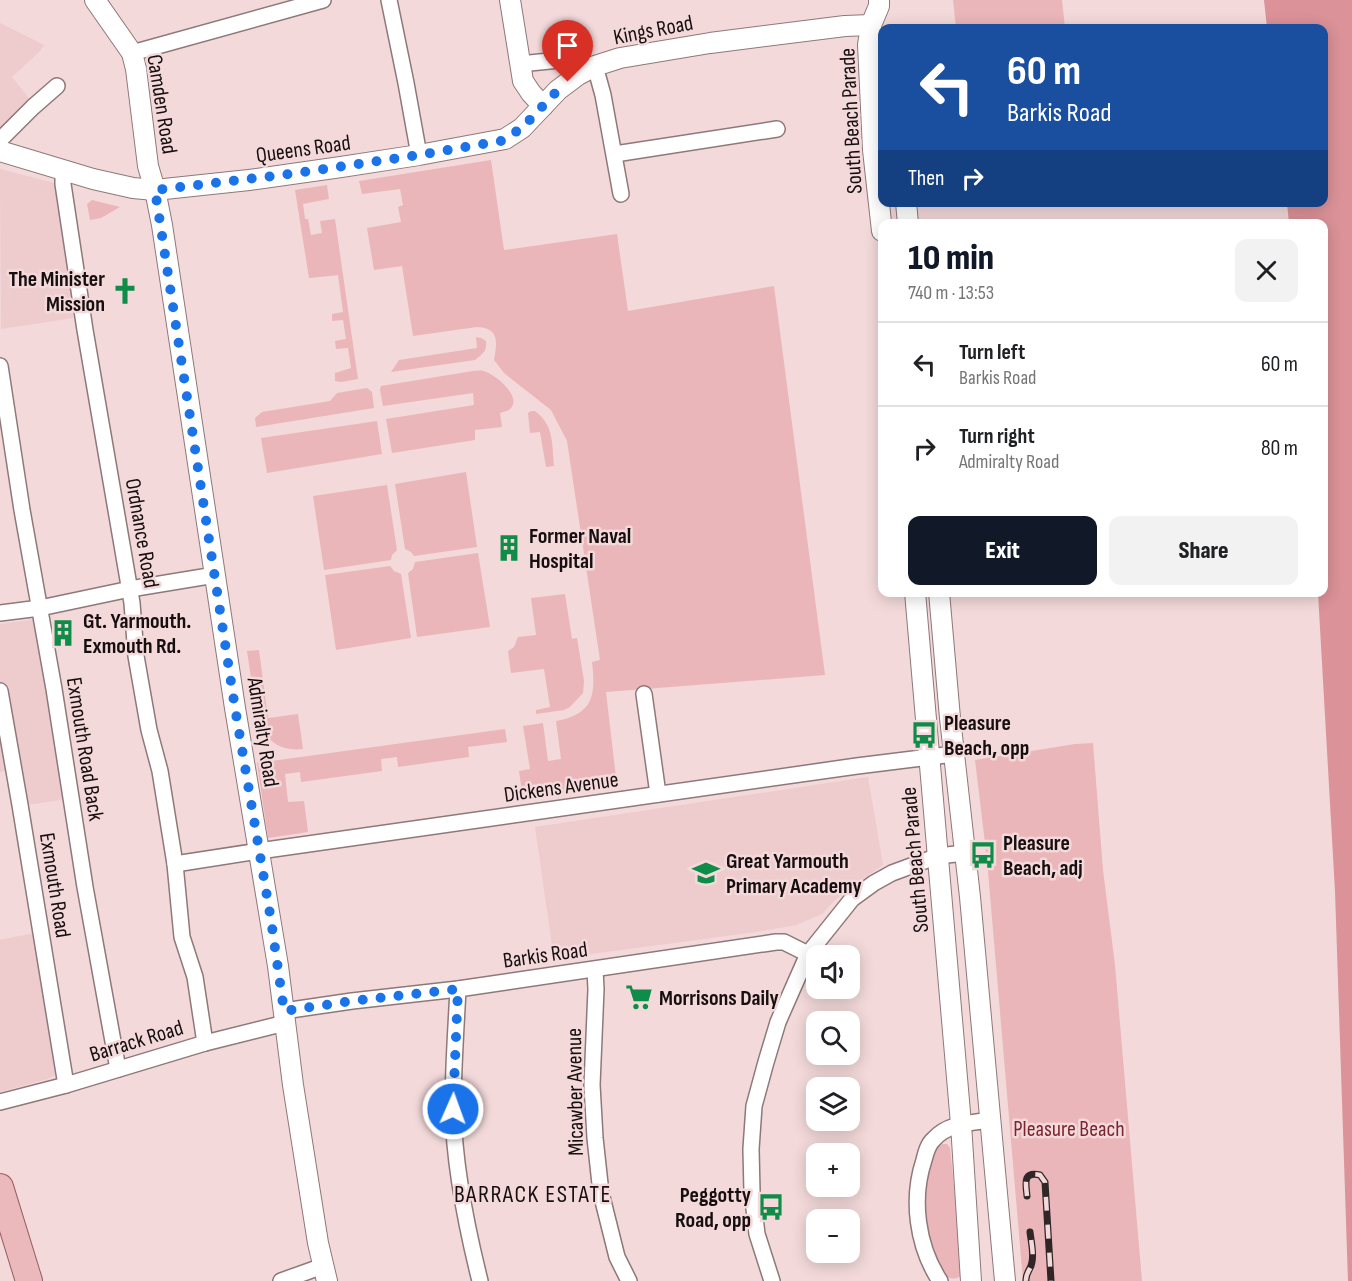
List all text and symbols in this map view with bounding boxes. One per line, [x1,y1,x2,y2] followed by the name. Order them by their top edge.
[611,10,695,51] street label: Kings Road
[542,20,593,82] pin
[551,29,584,62] icon: arrive
[1007,46,1081,97] text: 60 m
[834,47,869,195] street label: South Beach Parade
[908,48,986,126] icon: left
[140,52,183,156] street label: Camden Road
[1007,97,1112,129] text: Barkis Road
[254,129,352,169] street label: Queens Road
[956,162,989,195] icon: right
[908,165,944,192] text: Then
[908,237,994,280] text: 10 min
[1235,239,1298,302] button: close
[9,266,105,318] place label: The Minister Mission
[110,276,140,306] church icon: The Minister Mission
[908,281,994,305] text: 740 m · 13:53
[959,339,1025,366] text: Turn left
[908,348,941,381] icon: left
[1261,351,1298,378] text: 60 m
[959,366,1036,390] text: Barkis Road
[959,423,1035,450] text: Turn right
[908,432,941,465] icon: right
[1261,435,1298,462] text: 80 m
[959,450,1059,474] text: Admiralty Road
[119,476,164,590] street label: Ordnance Road
[908,516,1097,585] button: Exit
[1109,516,1298,585] button: Share
[529,523,631,575] place label: Former Naval Hospital
[494,533,524,563] building icon: Former Naval Hospital
[83,608,191,660] place label: Gt. Yarmouth. Exmouth Rd.
[48,618,78,648] building icon: Gt. Yarmouth. Exmouth Rd.
[60,675,109,824] street label: Exmouth Road Back
[240,675,284,789] street label: Admiralty Road
[944,710,1029,762] place label: Pleasure Beach, opp
[909,720,939,750] bus stop icon: Pleasure Beach, opp
[502,766,620,809] street label: Dickens Avenue
[896,786,935,934] street label: South Beach Parade
[1003,830,1083,882] place label: Pleasure Beach, adj
[33,831,76,940] street label: Exmouth Road
[968,840,998,870] bus stop icon: Pleasure Beach, adj
[726,848,862,900] place label: Great Yarmouth Primary Academy
[691,858,721,888] school or university icon: Great Yarmouth Primary Academy
[501,936,589,975] street label: Barkis Road
[806,945,860,1263] map controls
[806,945,860,999] button: sound
[624,982,654,1012] supermarket icon: Morrisons Daily
[659,985,779,1012] place label: Morrisons Daily
[806,1011,860,1065] button: search
[86,1014,186,1068] street label: Barrack Road
[561,1028,590,1156] street label: Micawber Avenue
[421,1077,485,1141] position arrow
[806,1077,860,1131] button: layers
[1013,1116,1125,1143] park label: Pleasure Beach
[806,1143,860,1197] button: +
[454,1180,612,1209] district label: BARRACK ESTATE
[675,1182,751,1234] place label: Peggotty Road, opp
[756,1192,786,1222] bus stop icon: Peggotty Road, opp
[806,1209,860,1263] button: −

